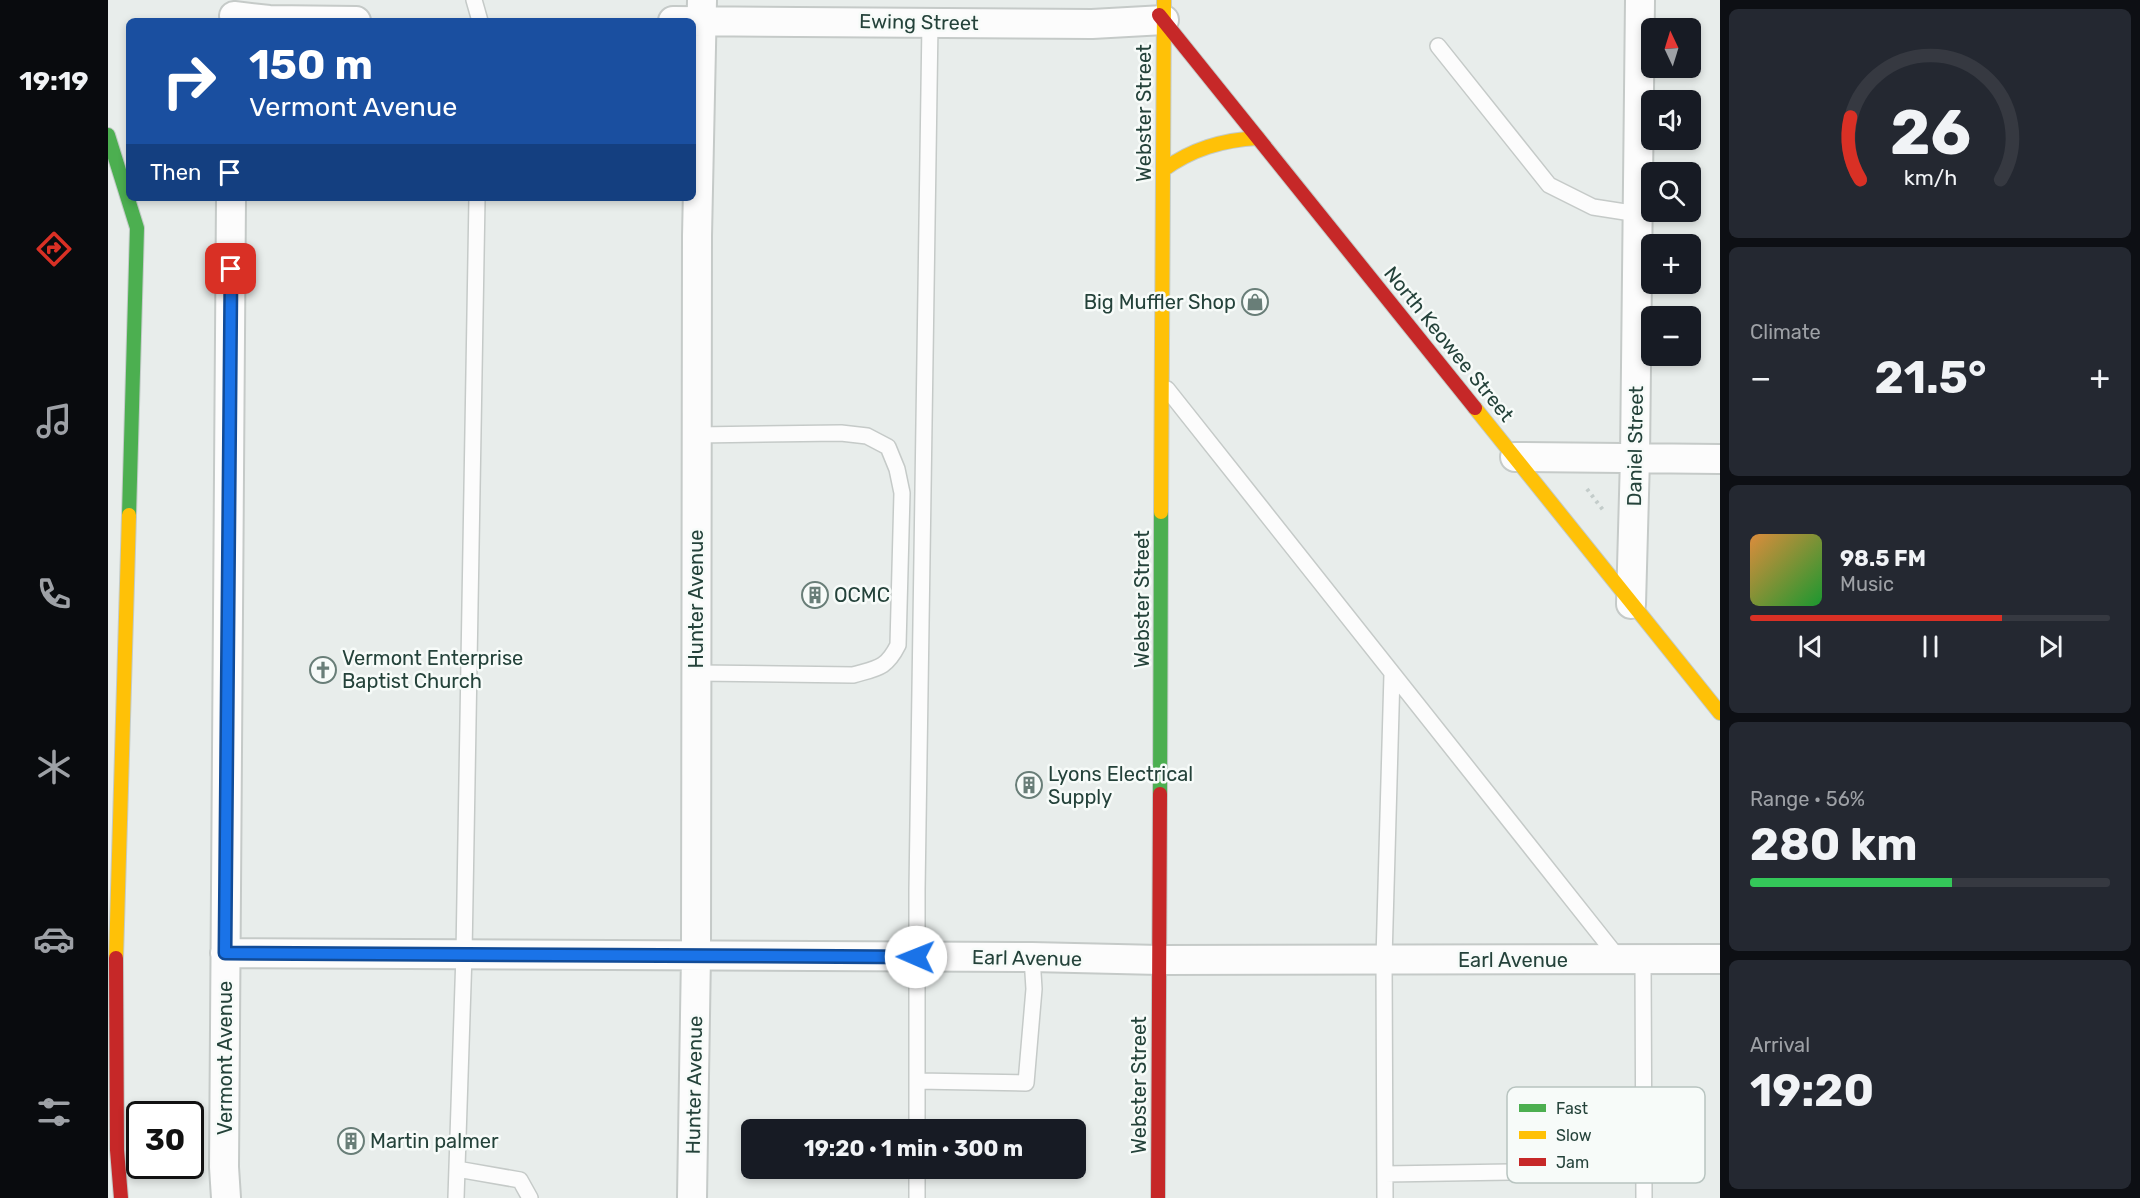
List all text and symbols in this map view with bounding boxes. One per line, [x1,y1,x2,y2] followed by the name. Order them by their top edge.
[859,9,979,35] street label: Ewing Street
[1641,18,1701,78] north arrow
[1641,18,1701,366] map controls
[249,40,373,90] text: 150 m
[150,42,228,120] icon: right
[1132,44,1156,182] street label: Webster Street
[19,65,89,97] text: 19:19
[1641,90,1701,150] button: sound
[249,91,457,123] text: Vermont Avenue
[1889,97,1971,171] text: 26
[213,156,246,189] icon: arrive
[150,159,201,186] text: Then
[1641,162,1701,222] button: search
[1903,166,1957,191] text: km/h
[33,228,75,270] icon: directions
[1641,234,1701,294] button: +
[205,243,256,294] pin
[214,252,247,285] icon: arrive
[1379,262,1519,427] street label: North Keowee Street
[1240,287,1270,317] shop icon: Big Muffler Shop
[1084,290,1236,314] place label: Big Muffler Shop
[1641,306,1701,366] button: −
[1750,320,1821,344] text: Climate
[1874,351,1986,404] text: 21.5°
[1750,358,1771,397] text: −
[2089,358,2110,397] text: +
[1622,385,1648,506] street label: Daniel Street
[33,400,75,442] icon: music
[684,530,708,668] street label: Hunter Avenue
[1130,530,1154,668] street label: Webster Street
[1840,545,1926,572] text: 98.5 FM
[1840,572,1894,596] text: Music
[33,573,75,615] icon: phone
[800,580,830,610] building icon: OCMC
[834,583,890,607] place label: OCMC
[1794,630,1827,663] icon: previous
[1914,630,1947,663] icon: pause
[2034,630,2067,663] icon: next
[342,646,523,693] place label: Vermont Enterprise Baptist Church
[308,655,338,685] church icon: Vermont Enterprise Baptist Church
[33,746,75,788] icon: climate
[1048,762,1193,809] place label: Lyons Electrical Supply
[1014,770,1044,800] building icon: Lyons Electrical Supply
[1750,787,1865,811] text: Range · 56%
[1750,818,1917,871] text: 280 km
[33,918,75,960] icon: car
[884,925,948,989] position arrow
[972,945,1082,971] street label: Earl Avenue
[1458,948,1568,972] street label: Earl Avenue
[213,981,237,1135] street label: Vermont Avenue
[681,1015,707,1155] street label: Hunter Avenue
[1127,1016,1151,1154] street label: Webster Street
[1750,1033,1810,1057] text: Arrival
[1750,1064,1874,1117] text: 19:20
[1507,1087,1705,1183] legend
[33,1091,75,1133] icon: filters
[1556,1099,1588,1118] text: Fast
[126,1101,204,1179] speed limit sign: 30
[336,1126,366,1156] building icon: Martin palmer
[1556,1126,1592,1145] text: Slow
[370,1129,499,1153] place label: Martin palmer
[804,1135,1023,1162] text: 19:20 · 1 min · 300 m
[1556,1153,1589,1172] text: Jam

